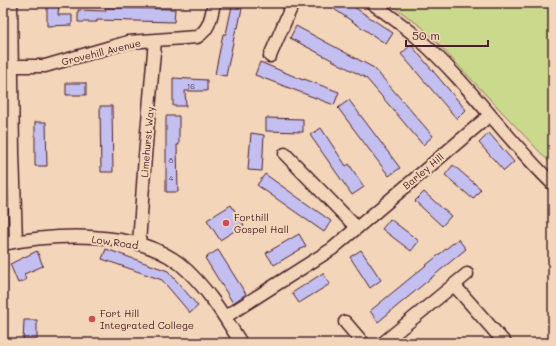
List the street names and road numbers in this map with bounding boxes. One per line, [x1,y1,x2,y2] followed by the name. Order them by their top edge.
[60,35,142,69] street label: Grovehill Avenue
[137,106,157,178] street label: Limehurst Way
[399,150,447,192] street label: Barley Hill
[91,232,139,252] street label: Low Road

